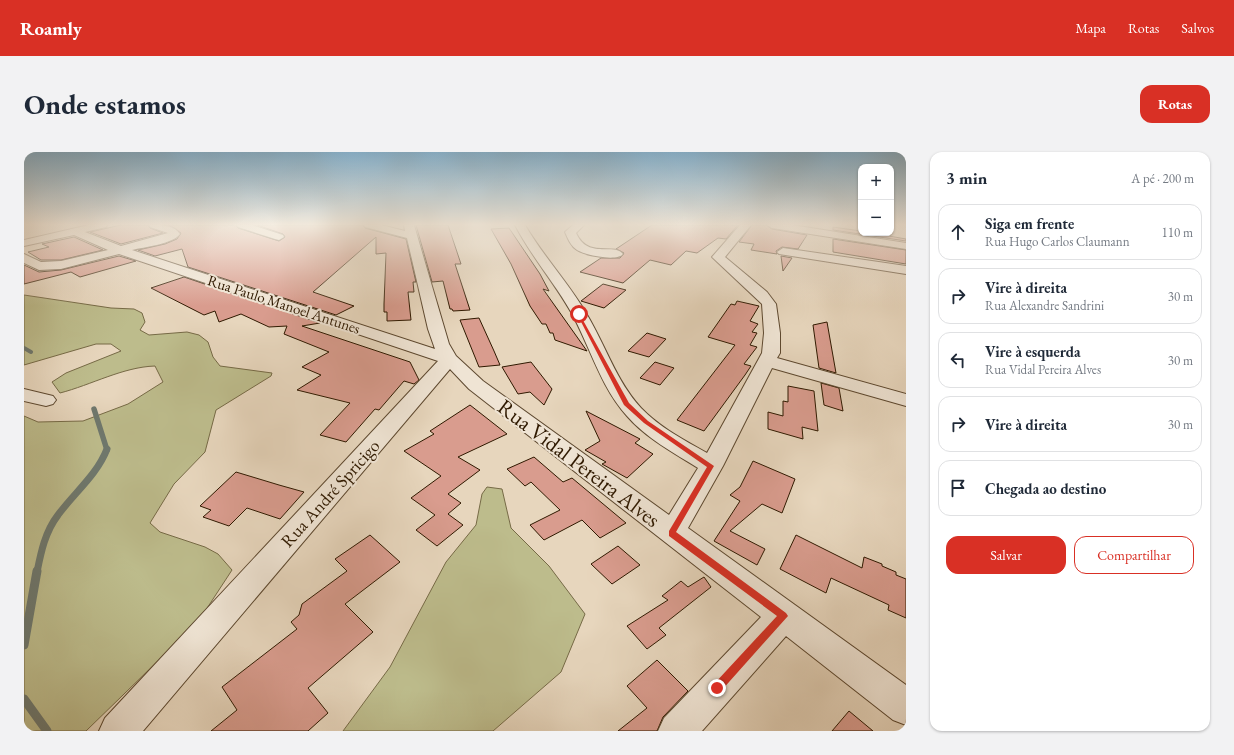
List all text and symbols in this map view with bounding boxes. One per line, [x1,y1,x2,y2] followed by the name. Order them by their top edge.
[20,16,82,41] text: Roamly
[1075,19,1106,37] text: Mapa
[1128,19,1159,37] text: Rotas
[1181,19,1214,37] text: Salvos
[1140,85,1210,123] button: Rotas
[24,86,186,122] text: Onde estamos
[858,164,894,236] map controls
[858,164,894,200] button: +
[946,167,987,189] text: 3 min
[1131,170,1194,187] text: A pé · 200 m
[858,200,894,236] button: −
[985,214,1074,233] text: Siga em frente
[947,221,969,243] icon: ahead
[1162,224,1193,241] text: 110 m
[985,233,1130,250] text: Rua Hugo Carlos Claumann
[205,270,363,338] street label: Rua Paulo Manoel Antunes
[985,278,1067,297] text: Vire à direita
[947,285,969,307] icon: right
[1168,288,1193,305] text: 30 m
[985,297,1104,314] text: Rua Alexandre Sandrini
[570,305,588,323] route start
[985,342,1081,361] text: Vire à esquerda
[947,349,969,371] icon: left
[1168,352,1193,369] text: 30 m
[985,361,1101,378] text: Rua Vidal Pereira Alves
[492,392,666,534] street label: Rua Vidal Pereira Alves
[947,413,969,435] icon: right
[985,415,1067,434] text: Vire à direita
[1168,416,1193,433] text: 30 m
[275,434,385,552] street label: Rua André Spricigo
[947,477,969,499] icon: arrive
[985,479,1106,498] text: Chegada ao destino
[946,536,1066,574] button: Salvar
[1074,536,1194,574] button: Compartilhar
[708,679,726,697] route end

